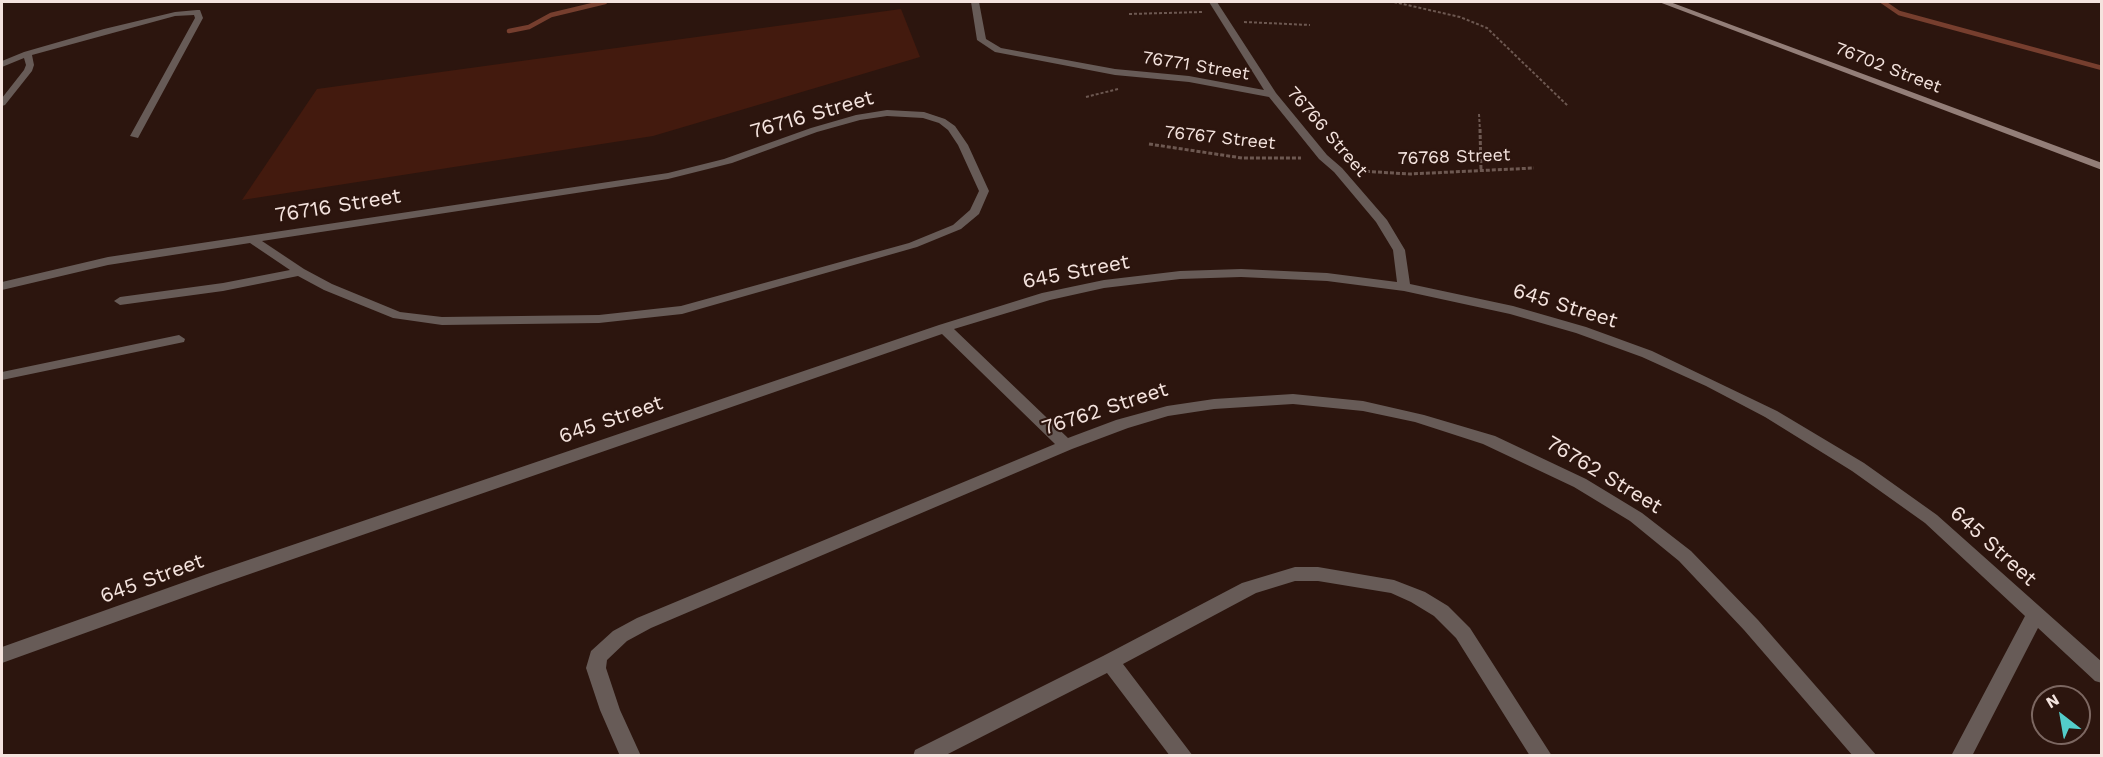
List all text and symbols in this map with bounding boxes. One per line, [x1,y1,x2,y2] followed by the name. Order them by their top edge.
[1832,38,1944,98] street label: 76702 Street
[1141,47,1251,85] street label: 76771 Street
[1282,82,1372,182] street label: 76766 Street
[747,85,877,145] street label: 76716 Street
[1163,121,1277,155] street label: 76767 Street
[1397,144,1511,170] street label: 76768 Street
[273,184,403,228] street label: 76716 Street
[1020,249,1132,295] street label: 645 Street
[1510,278,1620,334] street label: 645 Street
[1039,377,1171,441] street label: 76762 Street
[556,390,666,450] street label: 645 Street
[1542,431,1666,519] street label: 76762 Street
[1944,500,2042,592] street label: 645 Street
[97,549,207,609] street label: 645 Street
[2031,685,2091,745] north arrow
[2043,690,2062,712] text: N

